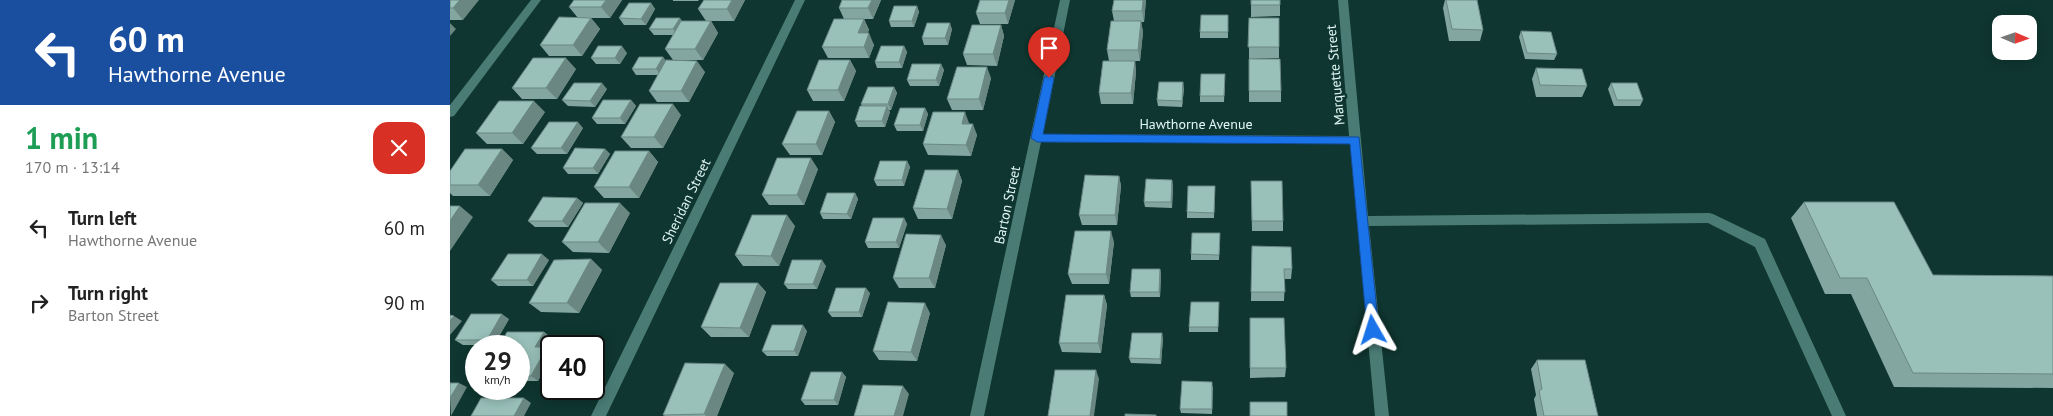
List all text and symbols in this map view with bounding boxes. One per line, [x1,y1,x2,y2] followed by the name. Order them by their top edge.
[1992,15,2038,60] north arrow
[1992,15,2037,60] map controls
[108,16,185,62] text: 60 m
[25,20,90,85] icon: left
[1322,24,1348,126] street label: Marquette Street
[1028,27,1070,78] pin
[1035,34,1063,62] icon: arrive
[108,60,286,88] text: Hawthorne Avenue
[1139,115,1253,133] street label: Hawthorne Avenue
[25,118,98,157] text: 1 min
[373,122,425,174] button: close
[658,155,714,246] street label: Sheridan Street
[25,157,120,177] text: 170 m · 13:14
[990,164,1024,246] street label: Barton Street
[68,206,137,230] text: Turn left
[25,214,53,242] icon: left
[384,216,425,240] text: 60 m
[68,230,197,250] text: Hawthorne Avenue
[68,281,148,305] text: Turn right
[25,289,53,317] icon: right
[384,291,425,315] text: 90 m
[1346,303,1398,355] position arrow
[68,305,159,325] text: Barton Street
[540,335,605,400] speed limit sign: 40
[483,345,512,377] text: 29
[484,372,511,387] text: km/h

